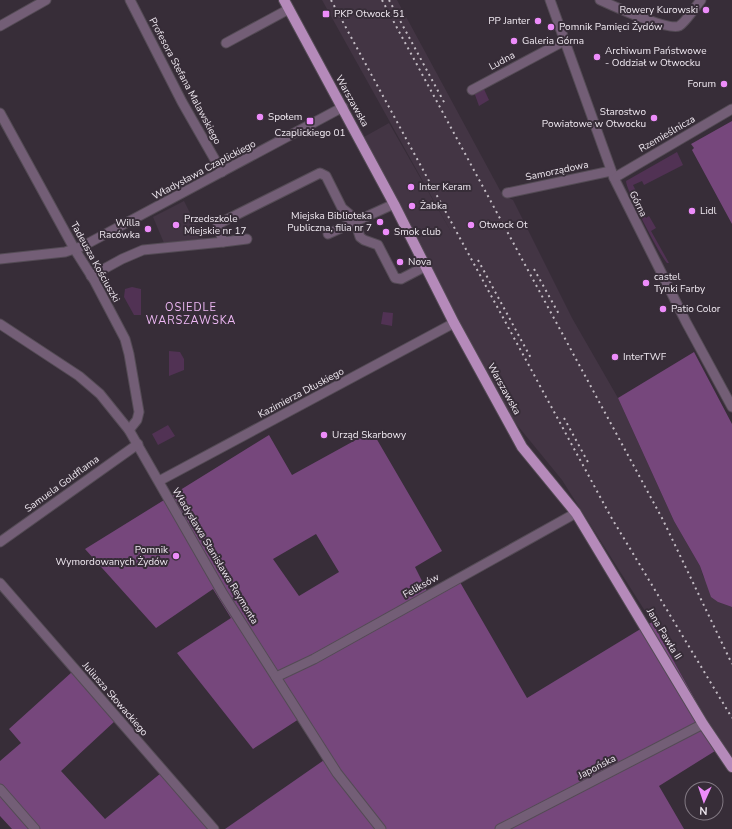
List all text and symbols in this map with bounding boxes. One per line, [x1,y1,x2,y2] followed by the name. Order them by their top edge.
[619,3,698,17] place label: Rowery Kurowski
[701,5,711,15] marker: Rowery Kurowski
[334,7,405,21] place label: PKP Otwock 51
[321,9,331,19] marker: PKP Otwock 51
[488,14,530,28] place label: PP Janter
[146,15,225,147] street label: Profesora Stefana Malawskiego
[533,16,543,26] marker: PP Janter
[559,20,663,34] place label: Pomnik Pamięci Żydów
[546,22,556,32] marker: Pomnik Pamięci Żydów
[522,34,584,48] place label: Galeria Górna
[509,36,519,46] marker: Galeria Górna
[605,44,706,70] place label: Archiwum Państwowe - Oddział w Otwocku
[486,48,518,74] street label: Ludna
[592,52,602,62] marker: Archiwum Państwowe - Oddział w Otwocku
[332,73,372,129] street label: Warszawska
[687,77,716,91] place label: Forum
[719,79,729,89] marker: Forum
[542,105,646,131] place label: Starostwo Powiatowe w Otwocku
[268,110,302,124] place label: Społem
[255,112,265,122] marker: Społem
[636,112,698,156] street label: Rzemieślnicza
[649,113,659,123] marker: Starostwo Powiatowe w Otwocku
[305,116,315,126] marker: Czaplickiego 01
[275,126,345,140] place label: Czaplickiego 01
[150,136,259,203] street label: Władysława Czaplickiego
[524,158,590,184] street label: Samorządowa
[419,180,471,194] place label: Inter Keram
[406,182,416,192] marker: Inter Keram
[626,189,650,219] street label: Górna
[420,199,447,213] place label: Żabka
[407,201,417,211] marker: Żabka
[700,204,717,218] place label: Lidl
[687,206,697,216] marker: Lidl
[287,209,372,235] place label: Miejska Biblioteka Publiczna, filia nr 7
[184,212,246,238] place label: Przedszkole Miejskie nr 17
[99,216,140,242] place label: Willa Racówka
[375,217,385,227] marker: Miejska Biblioteka Publiczna, filia nr 7
[479,218,528,232] place label: Otwock Ot
[67,219,123,305] street label: Tadeusza Kościuszki
[171,220,181,230] marker: Przedszkole Miejskie nr 17
[466,220,476,230] marker: Otwock Ot
[143,224,153,234] marker: Willa Racówka
[394,225,441,239] place label: Smok club
[381,227,391,237] marker: Smok club
[408,255,431,269] place label: Nova
[395,257,405,267] marker: Nova
[654,270,706,296] place label: castel Tynki Farby
[641,278,651,288] marker: castel Tynki Farby
[146,300,236,328] district label: OSIEDLE WARSZAWSKA
[671,302,721,316] place label: Patio Color
[658,304,668,314] marker: Patio Color
[623,350,667,364] place label: InterTWF
[610,352,620,362] marker: InterTWF
[484,361,524,417] street label: Warszawska
[256,364,347,422] street label: Kazimierza Dłuskiego
[332,428,407,442] place label: Urząd Skarbowy
[319,430,329,440] marker: Urząd Skarbowy
[22,452,102,516] street label: Samuela Goldflama
[169,485,261,627] street label: Władysława Stanisława Reymonta
[56,543,169,569] place label: Pomnik Wymordowanych Żydów
[171,551,181,561] marker: Pomnik Wymordowanych Żydów
[400,570,442,602] street label: Feliksów
[643,605,685,662] street label: Jana Pawła II
[78,658,151,739] street label: Juliusza Słowackiego
[575,752,618,783] street label: Japońska
[684,781,724,821] north arrow
[699,803,708,818] text: N

